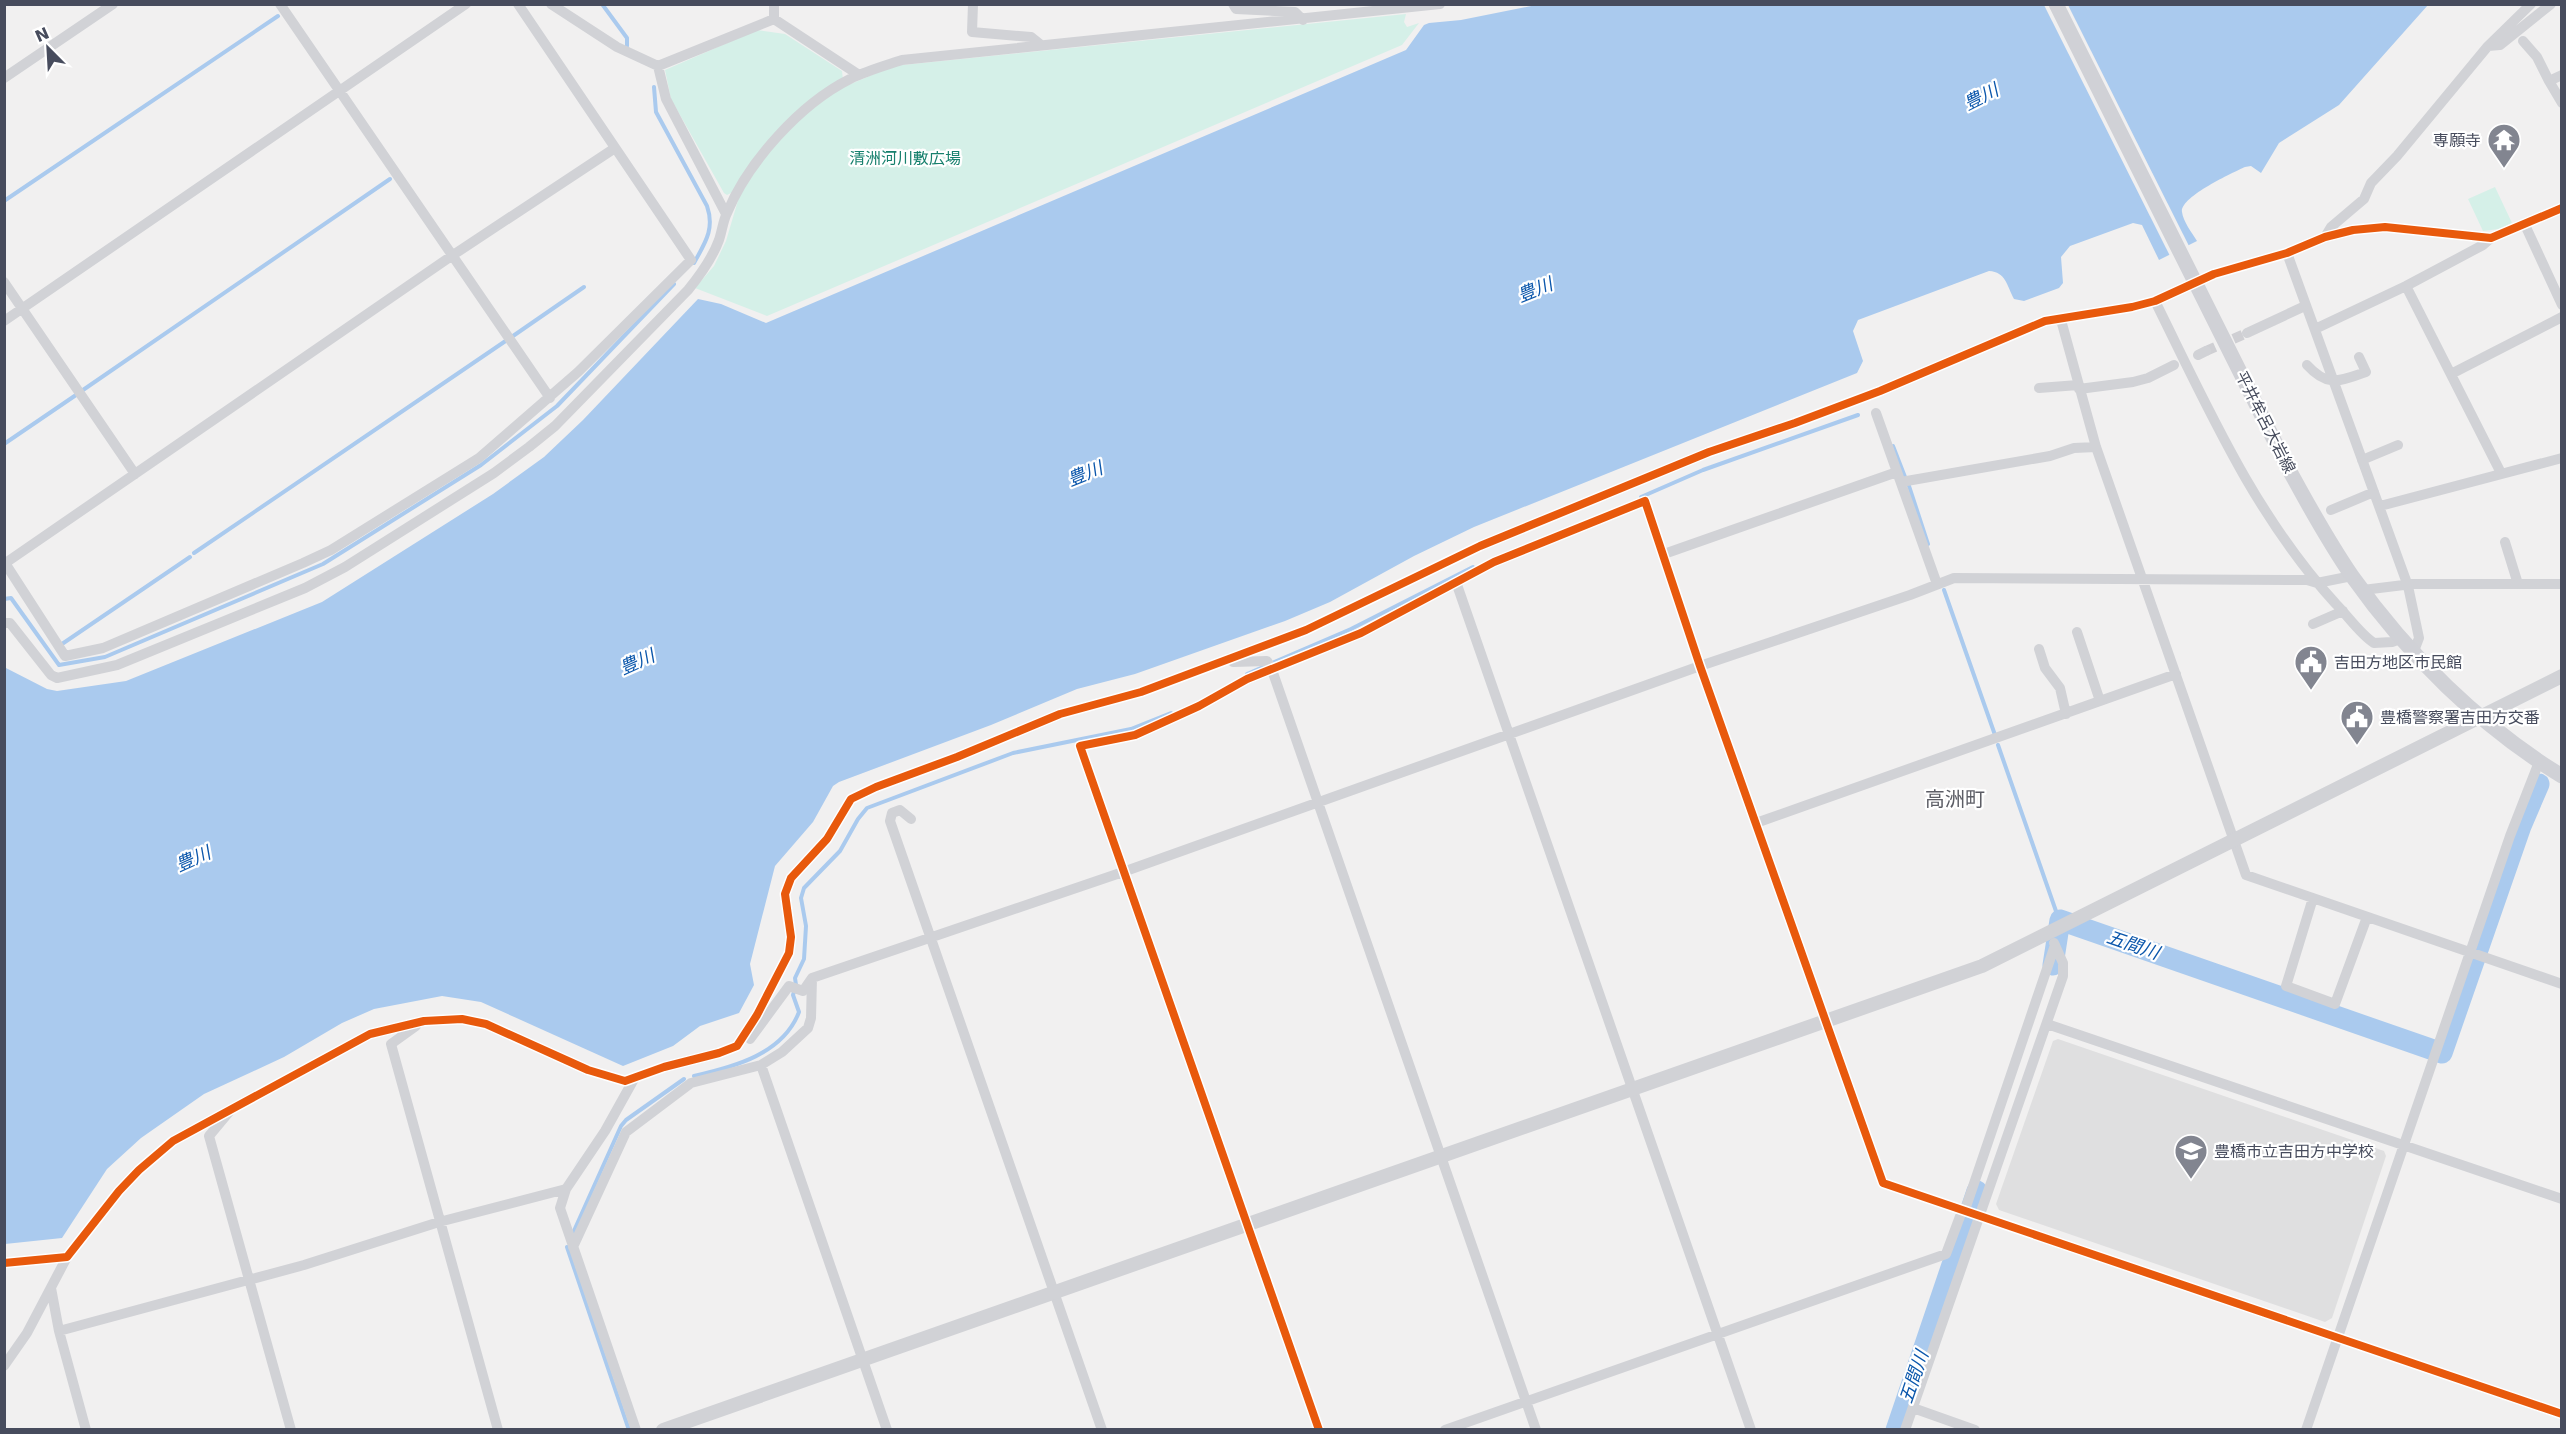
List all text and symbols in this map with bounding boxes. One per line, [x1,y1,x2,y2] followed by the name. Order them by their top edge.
[18,18,78,78] north arrow
[32,23,52,46] text: N
[1960,78,2003,114] water label: 豊川
[2486,122,2522,169] temple icon: 専願寺
[2433,131,2481,150] place label: 専願寺
[849,149,961,168] park label: 清洲河川敷広場
[1514,272,1557,306] water label: 豊川
[2232,368,2299,476] street label: 平井牟呂大岩線
[1064,456,1107,490] water label: 豊川
[616,644,659,678] water label: 豊川
[2293,644,2329,691] public building icon: 吉田方地区市民館
[2334,653,2462,672] place label: 吉田方地区市民館
[2339,699,2375,746] public building icon: 豊橋警察署吉田方交番
[2380,708,2540,727] place label: 豊橋警察署吉田方交番
[1925,787,1985,811] district label: 高洲町
[172,841,215,875] water label: 豊川
[2104,926,2164,964] water label: 五間川
[2173,1133,2209,1180] school or university icon: 豊橋市立吉田方中学校
[2214,1142,2374,1161] place label: 豊橋市立吉田方中学校
[1895,1346,1933,1406] water label: 五間川

